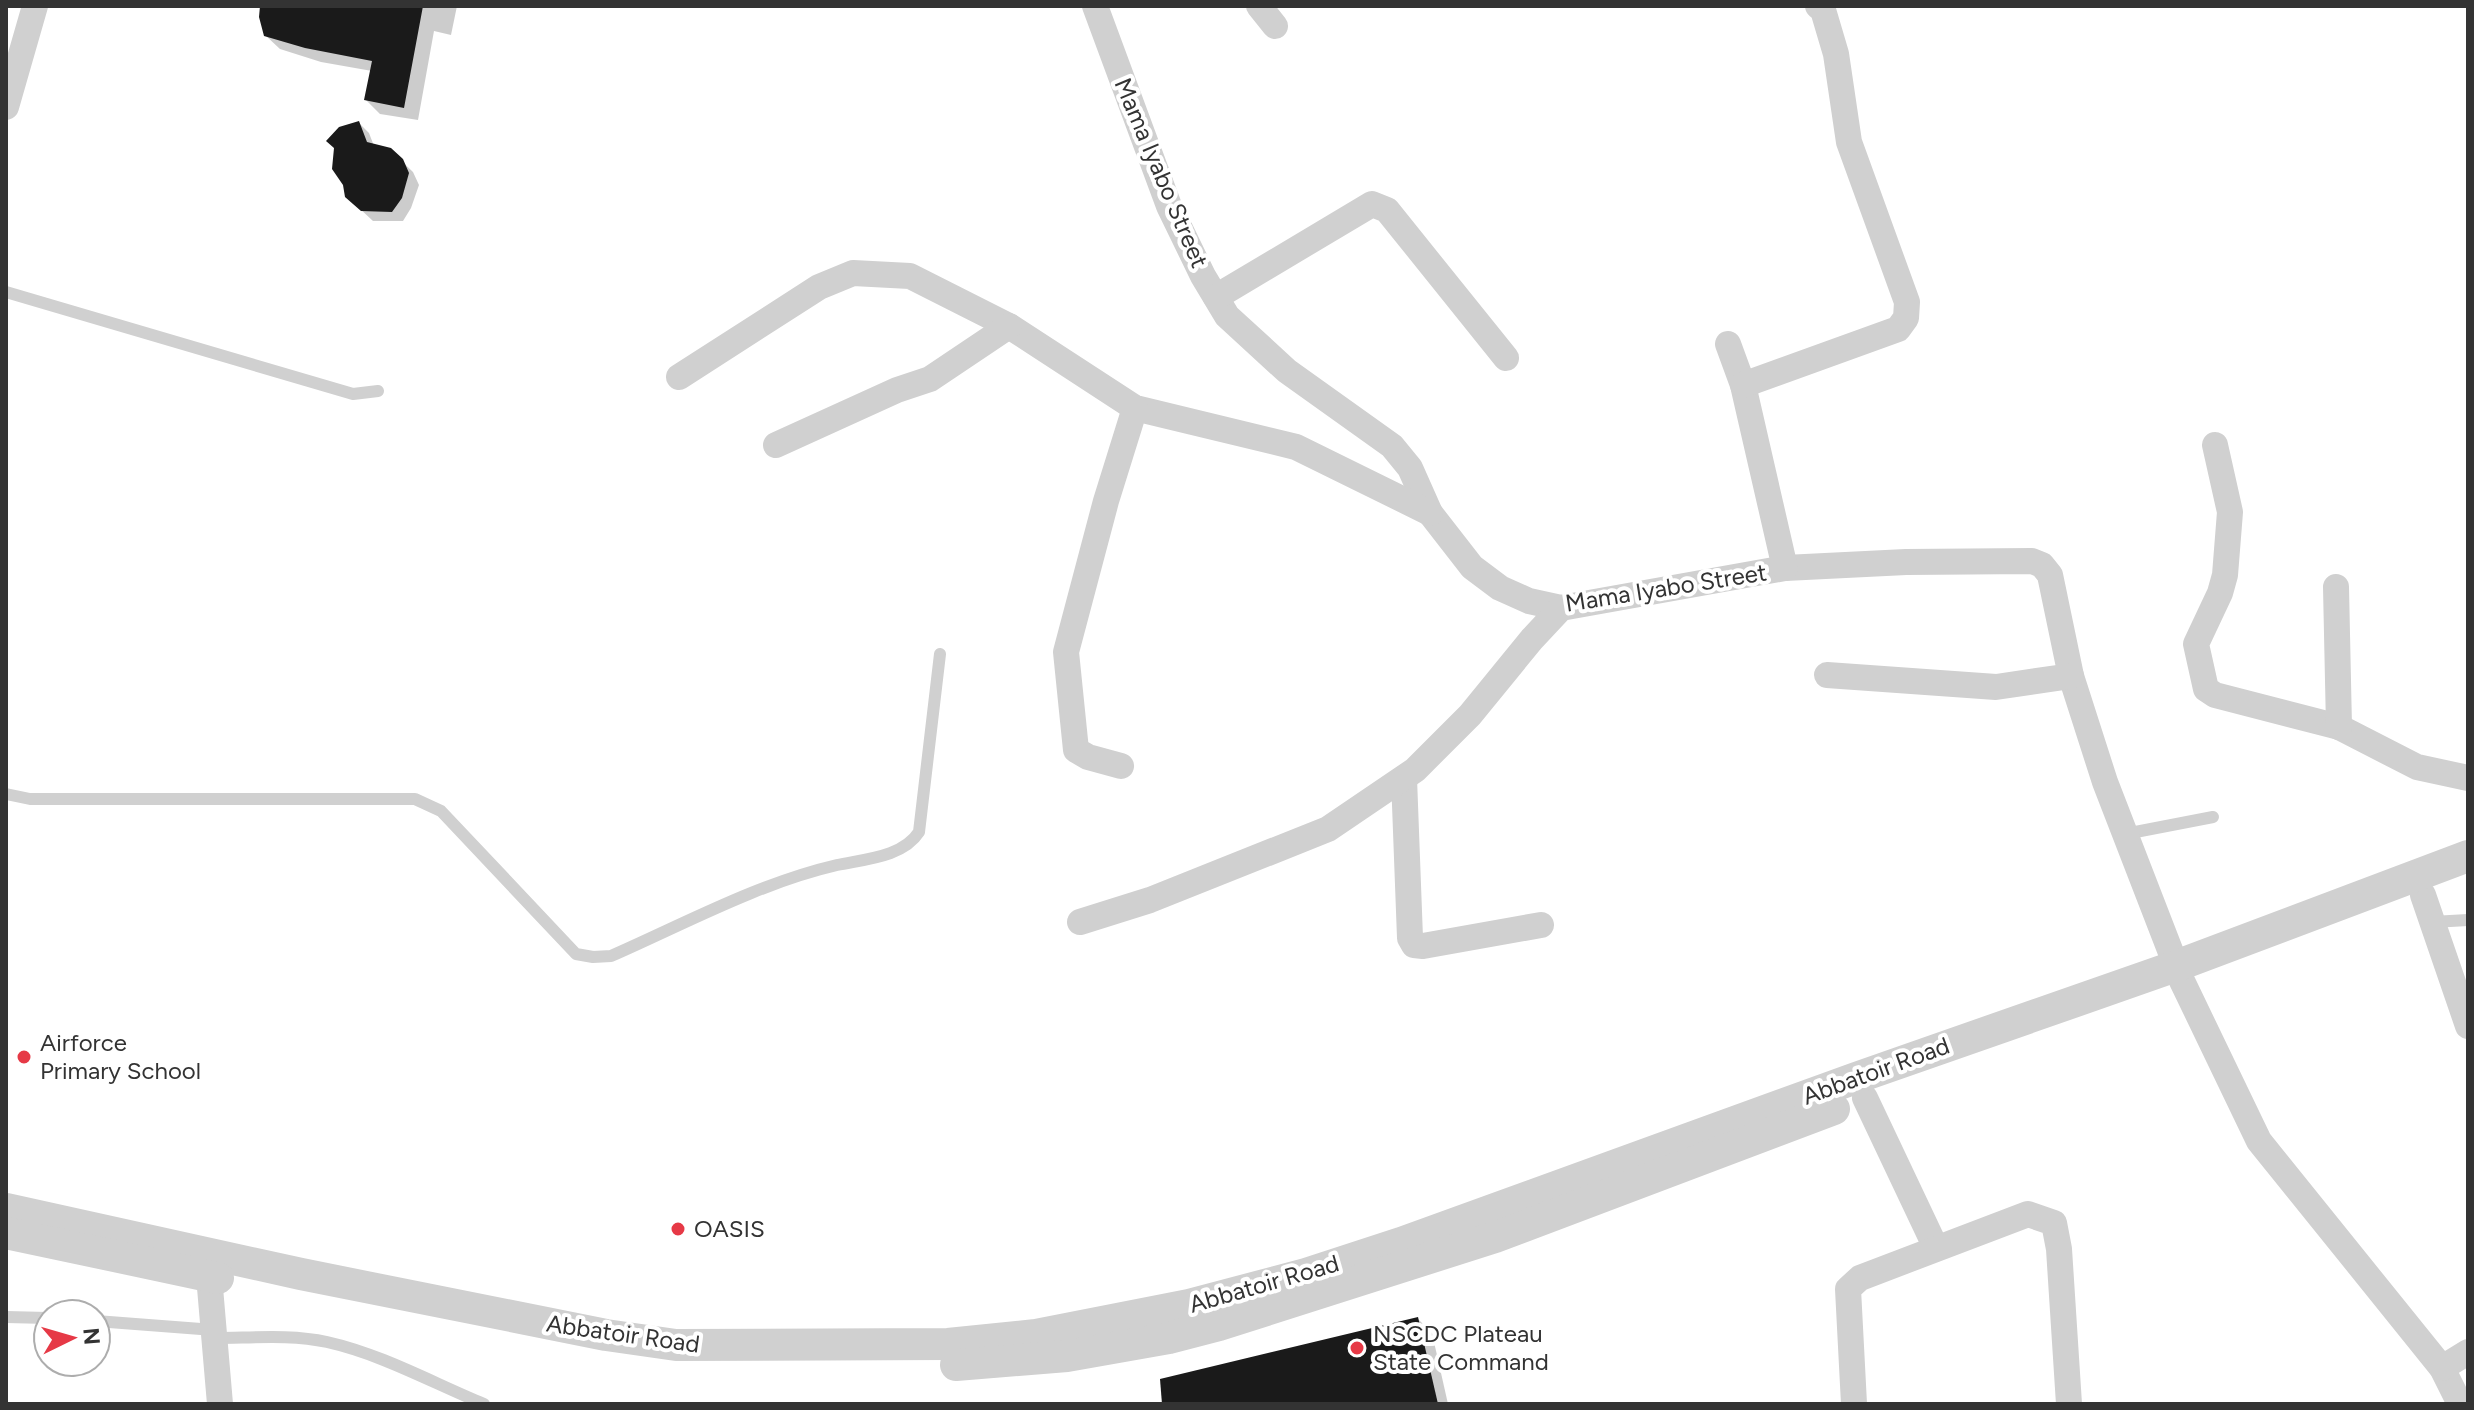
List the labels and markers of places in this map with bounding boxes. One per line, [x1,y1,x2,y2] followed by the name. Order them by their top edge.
[40,1028,201,1085] place label: Airforce Primary School
[15,1048,33,1066] marker: Airforce Primary School
[694,1214,765,1243] place label: OASIS
[669,1220,687,1238] marker: OASIS
[1373,1319,1549,1376] place label: NSCDC Plateau State Command
[1348,1339,1366,1357] marker: NSCDC Plateau State Command

